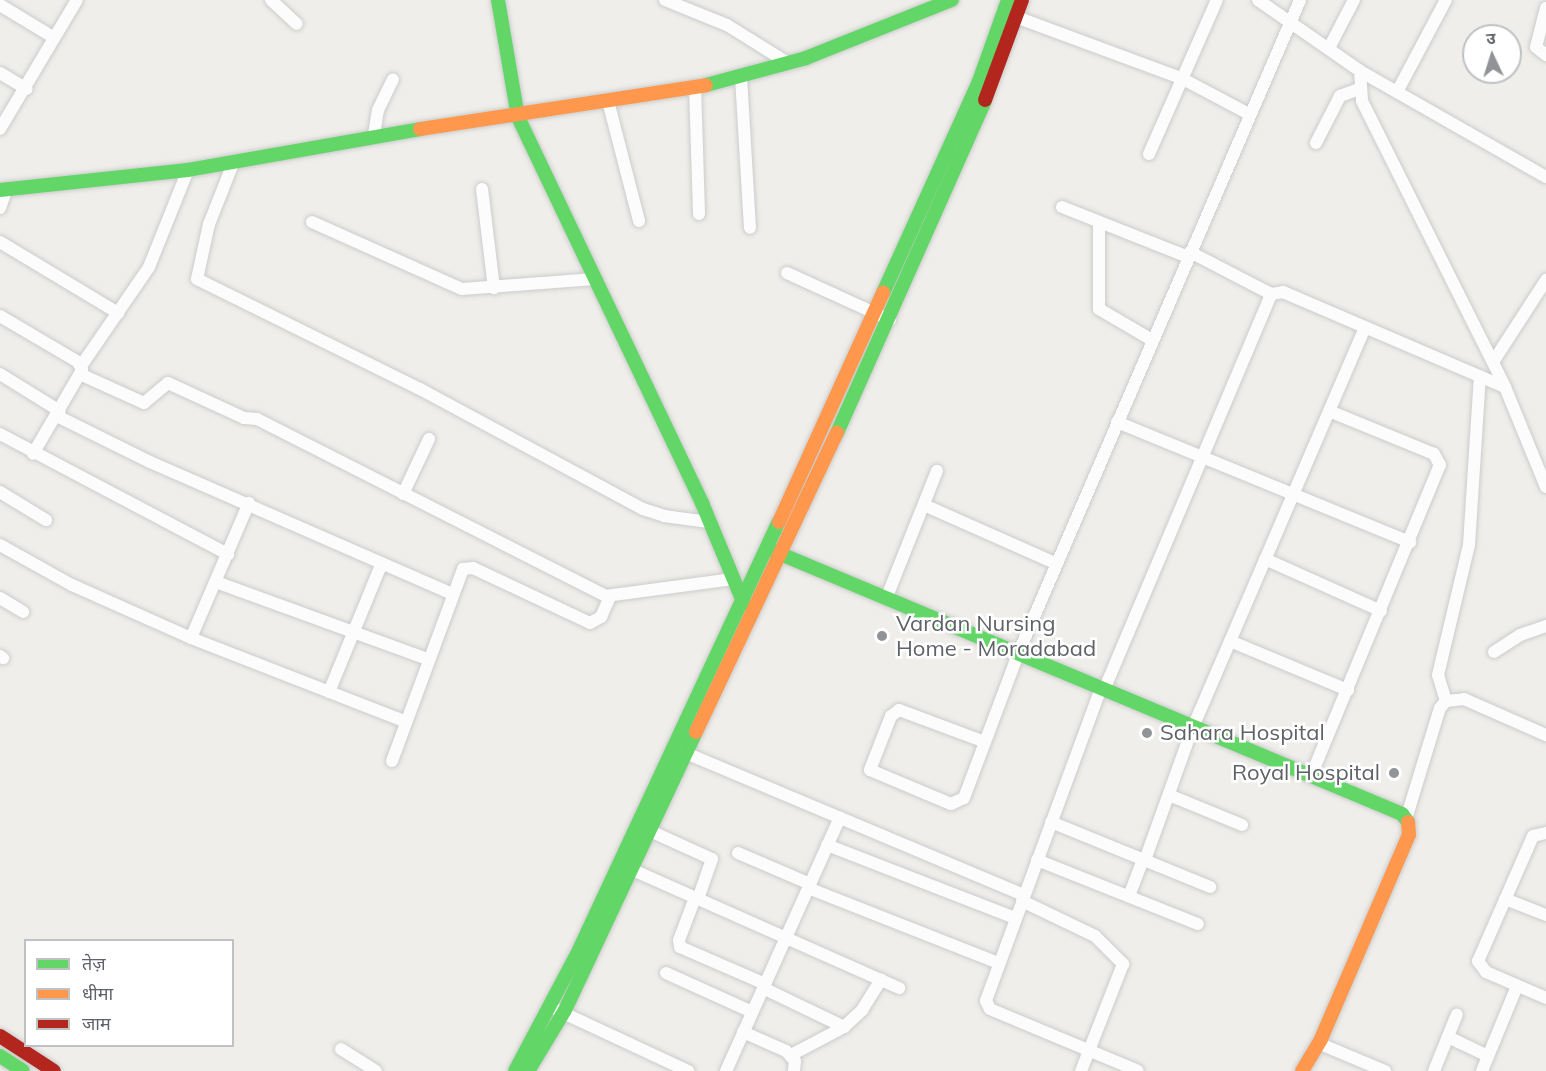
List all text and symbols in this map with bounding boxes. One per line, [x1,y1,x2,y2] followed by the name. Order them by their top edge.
[1462,24,1522,84] north arrow
[1486,28,1496,48] text: उ
[896,610,1096,662] place label: Vardan Nursing Home - Moradabad
[873,627,891,645] marker: Vardan Nursing Home - Moradabad
[1160,720,1325,746] place label: Sahara Hospital
[1138,724,1156,742] marker: Sahara Hospital
[1232,760,1380,786] place label: Royal Hospital
[1385,764,1403,782] marker: Royal Hospital
[24,939,234,1047] legend
[82,952,106,975] text: तेज़
[82,982,113,1005] text: धीमा
[82,1012,111,1035] text: जाम

